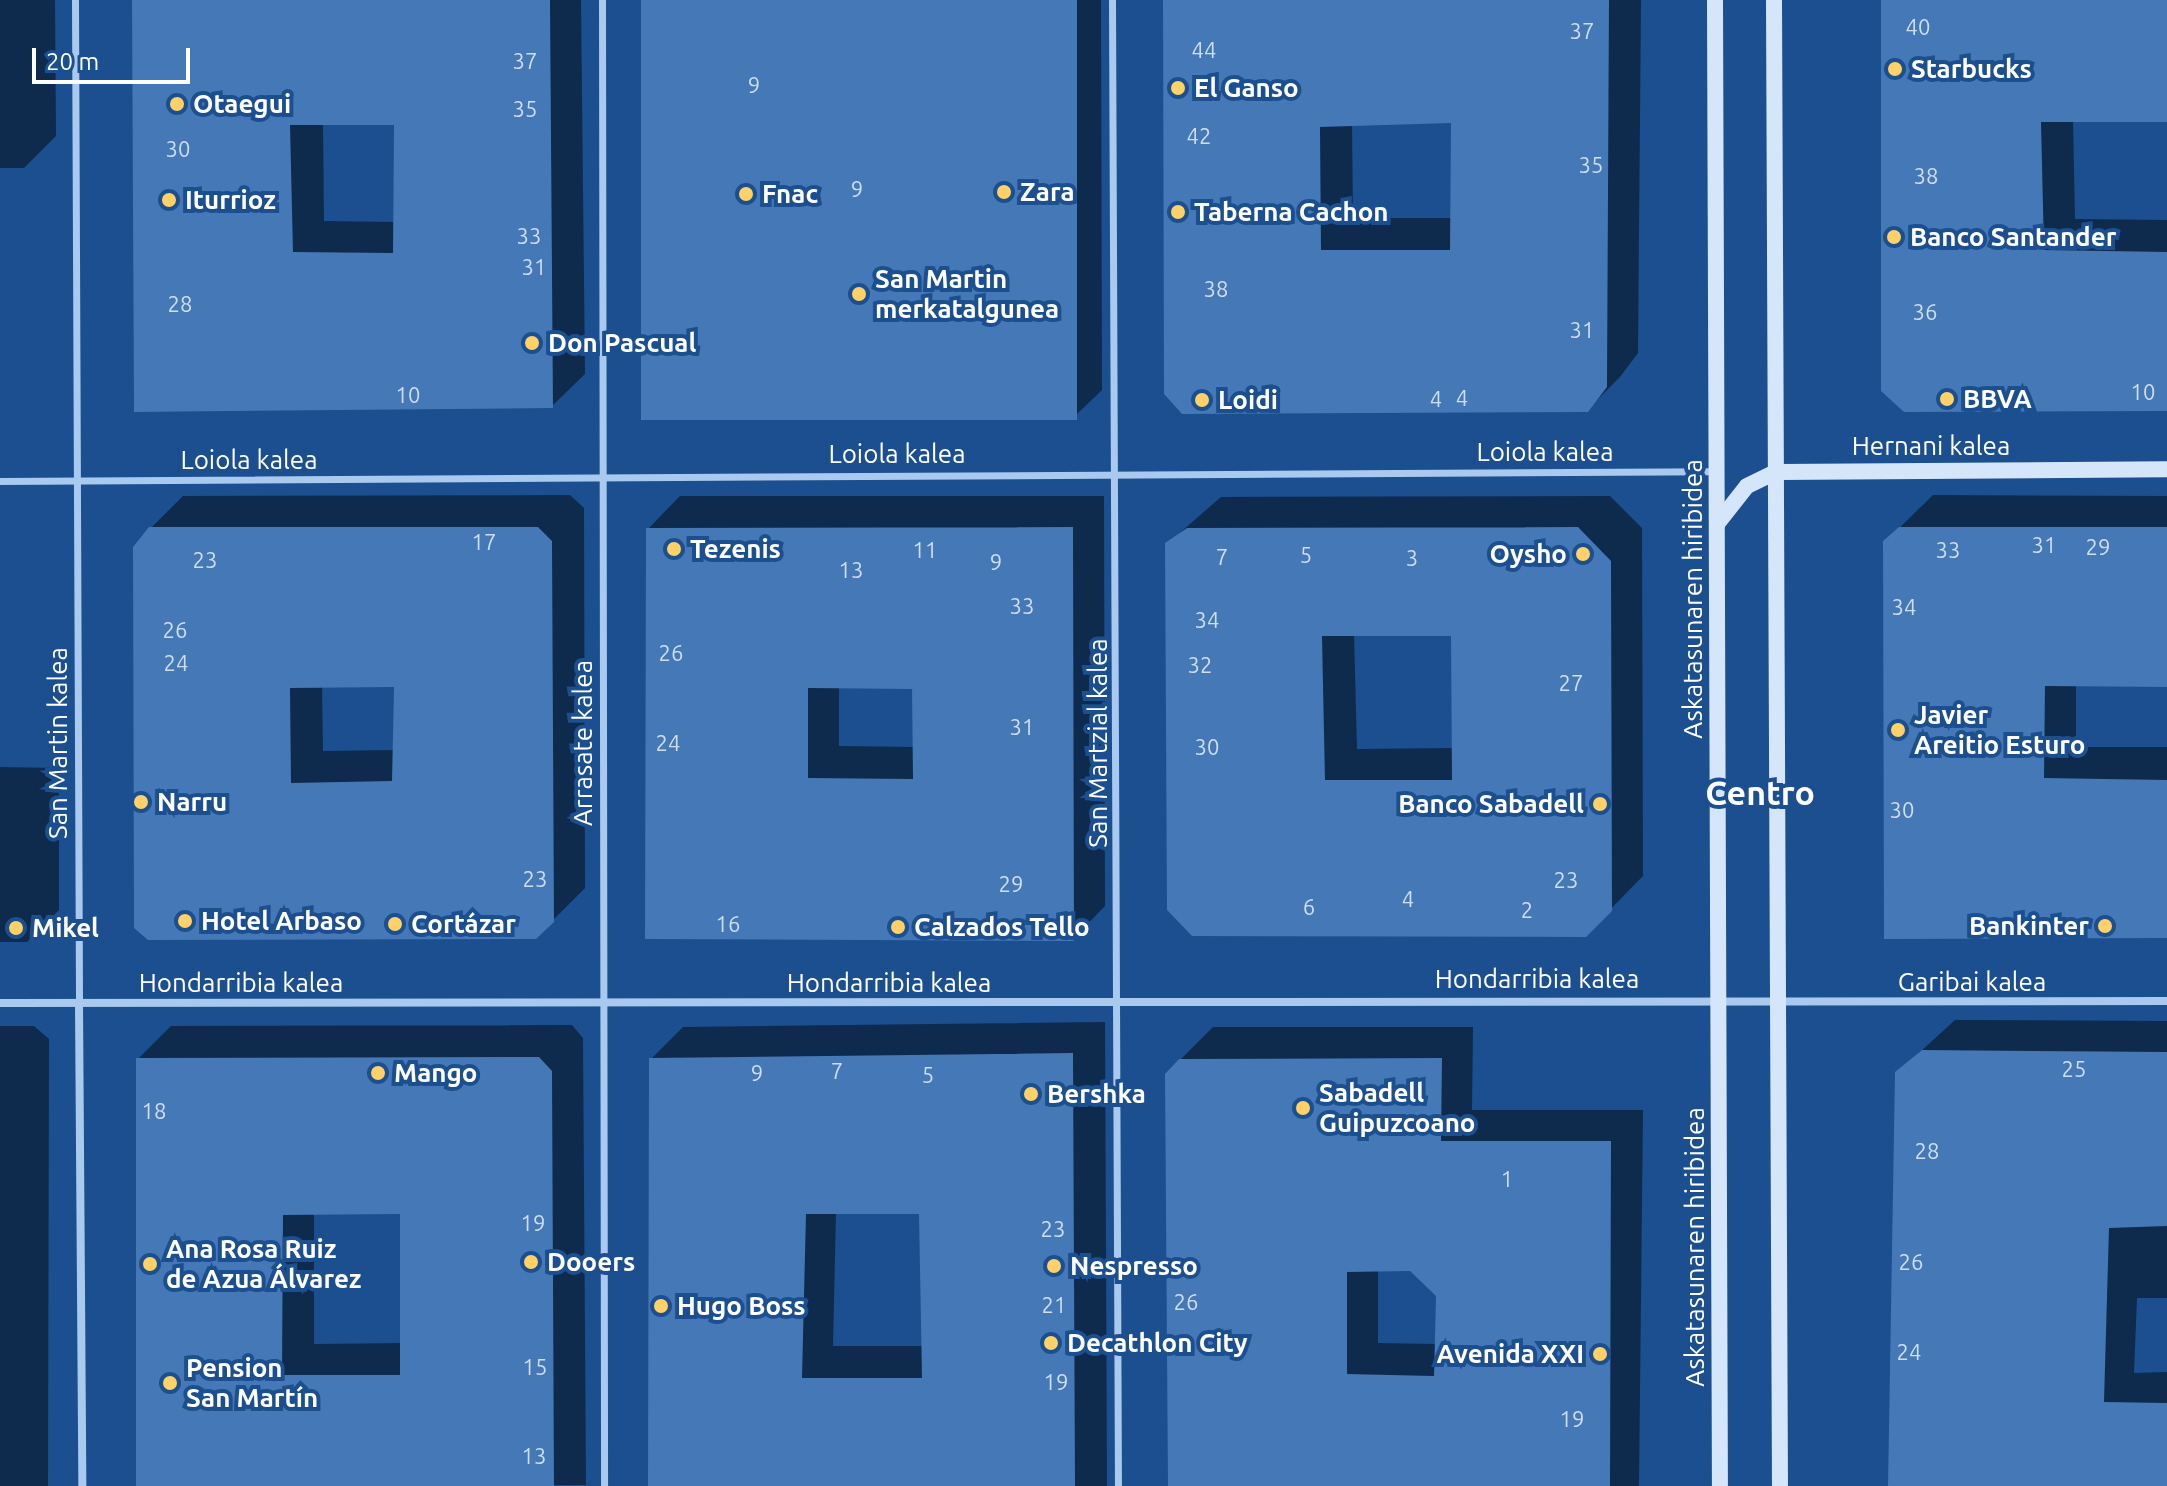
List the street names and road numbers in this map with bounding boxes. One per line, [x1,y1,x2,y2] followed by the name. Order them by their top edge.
[1852,430,2010,462] street label: Hernani kalea
[1476,436,1614,468] street label: Loiola kalea
[828,438,966,470] street label: Loiola kalea
[180,444,318,476] street label: Loiola kalea
[1677,459,1709,739] street label: Askatasunaren hiribidea
[1082,638,1114,848] street label: San Martzial kalea
[42,647,74,839] street label: San Martin kalea
[567,660,599,826] street label: Arrasate kalea
[1435,963,1639,995] street label: Hondarribia kalea
[1898,966,2046,998] street label: Garibai kalea
[139,967,343,999] street label: Hondarribia kalea
[787,967,991,999] street label: Hondarribia kalea
[1679,1107,1711,1387] street label: Askatasunaren hiribidea

